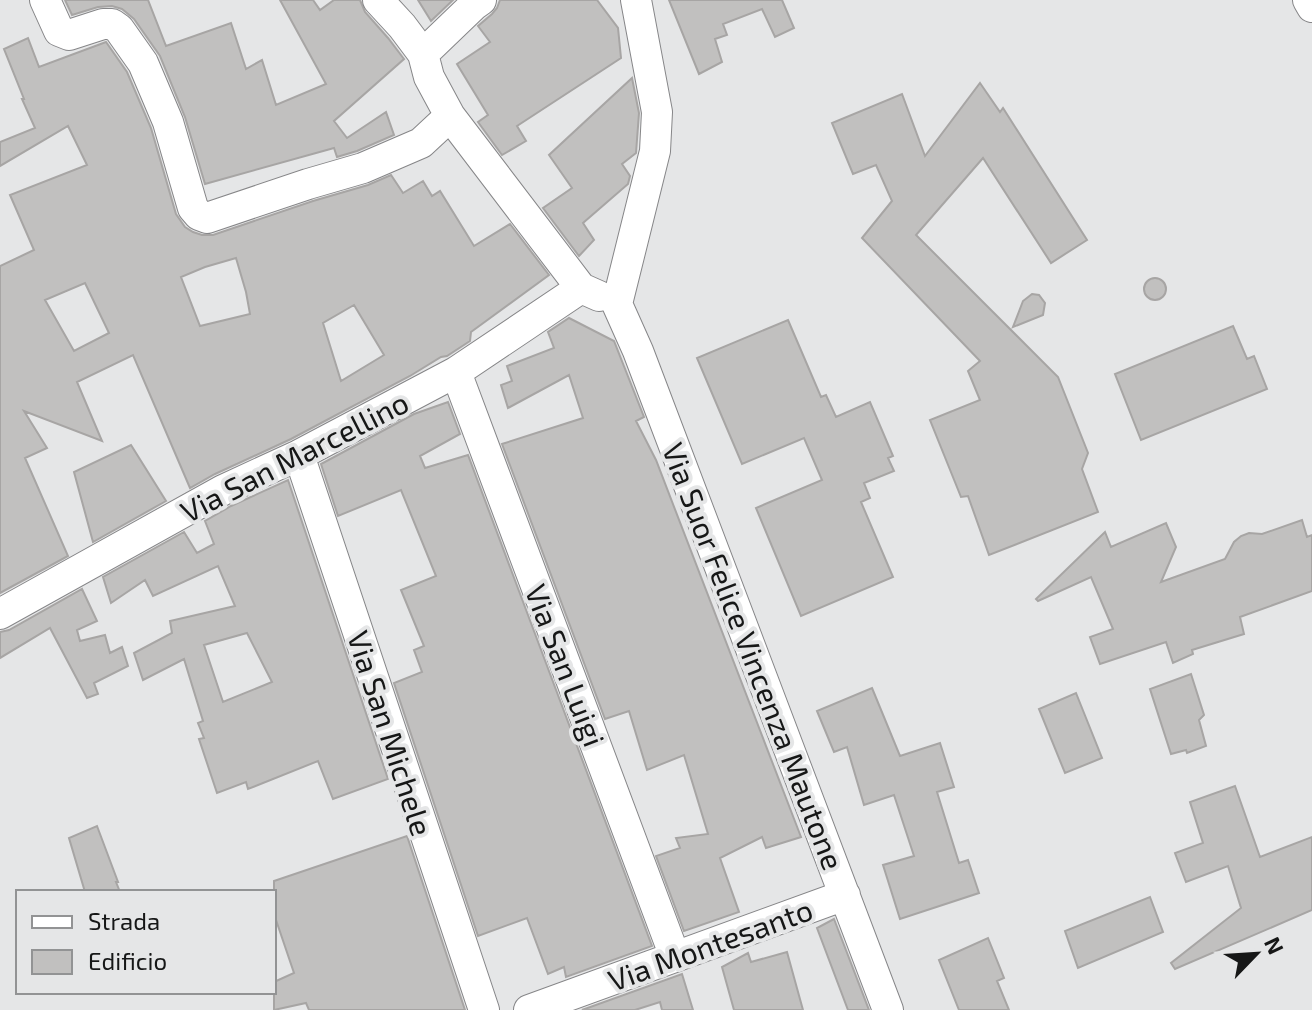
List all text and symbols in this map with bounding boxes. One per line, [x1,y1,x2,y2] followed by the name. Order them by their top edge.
[174,383,414,529] street label: Via San Marcellino
[656,438,852,874] street label: Via Suor Felice Vincenza Mautone
[519,579,613,751] street label: Via San Luigi
[341,626,441,840] street label: Via San Michele
[16,890,276,994] legend
[603,890,817,998] street label: Via Montesanto
[88,906,160,935] text: Strada
[1216,914,1296,994] north arrow
[1260,932,1290,958] text: N
[88,946,167,975] text: Edificio

